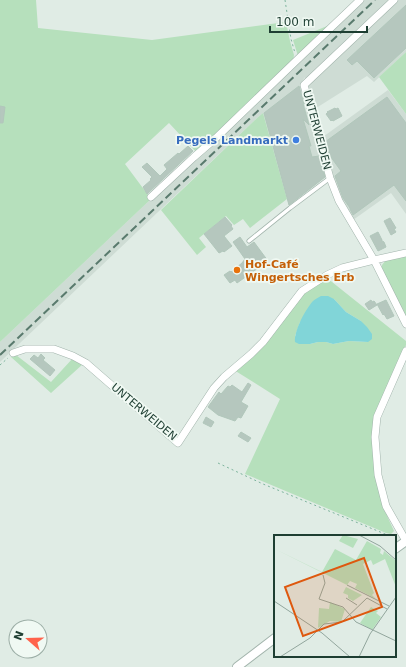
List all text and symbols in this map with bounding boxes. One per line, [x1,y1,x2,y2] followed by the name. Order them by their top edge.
[270,8,367,34] scale bar
[276,15,314,29] text: 100 m
[300,89,334,171] street label: UNTERWEIDEN
[176,134,288,147] place label: Pegels Landmarkt
[291,135,301,145] marker: Pegels Landmarkt
[245,258,354,284] place label: Hof-Café Wingertsches Erb
[232,265,242,275] marker: Hof-Café Wingertsches Erb
[108,381,180,443] street label: UNTERWEIDEN
[274,535,396,657] inset map
[8,619,48,659] north arrow
[11,629,27,642] text: N

